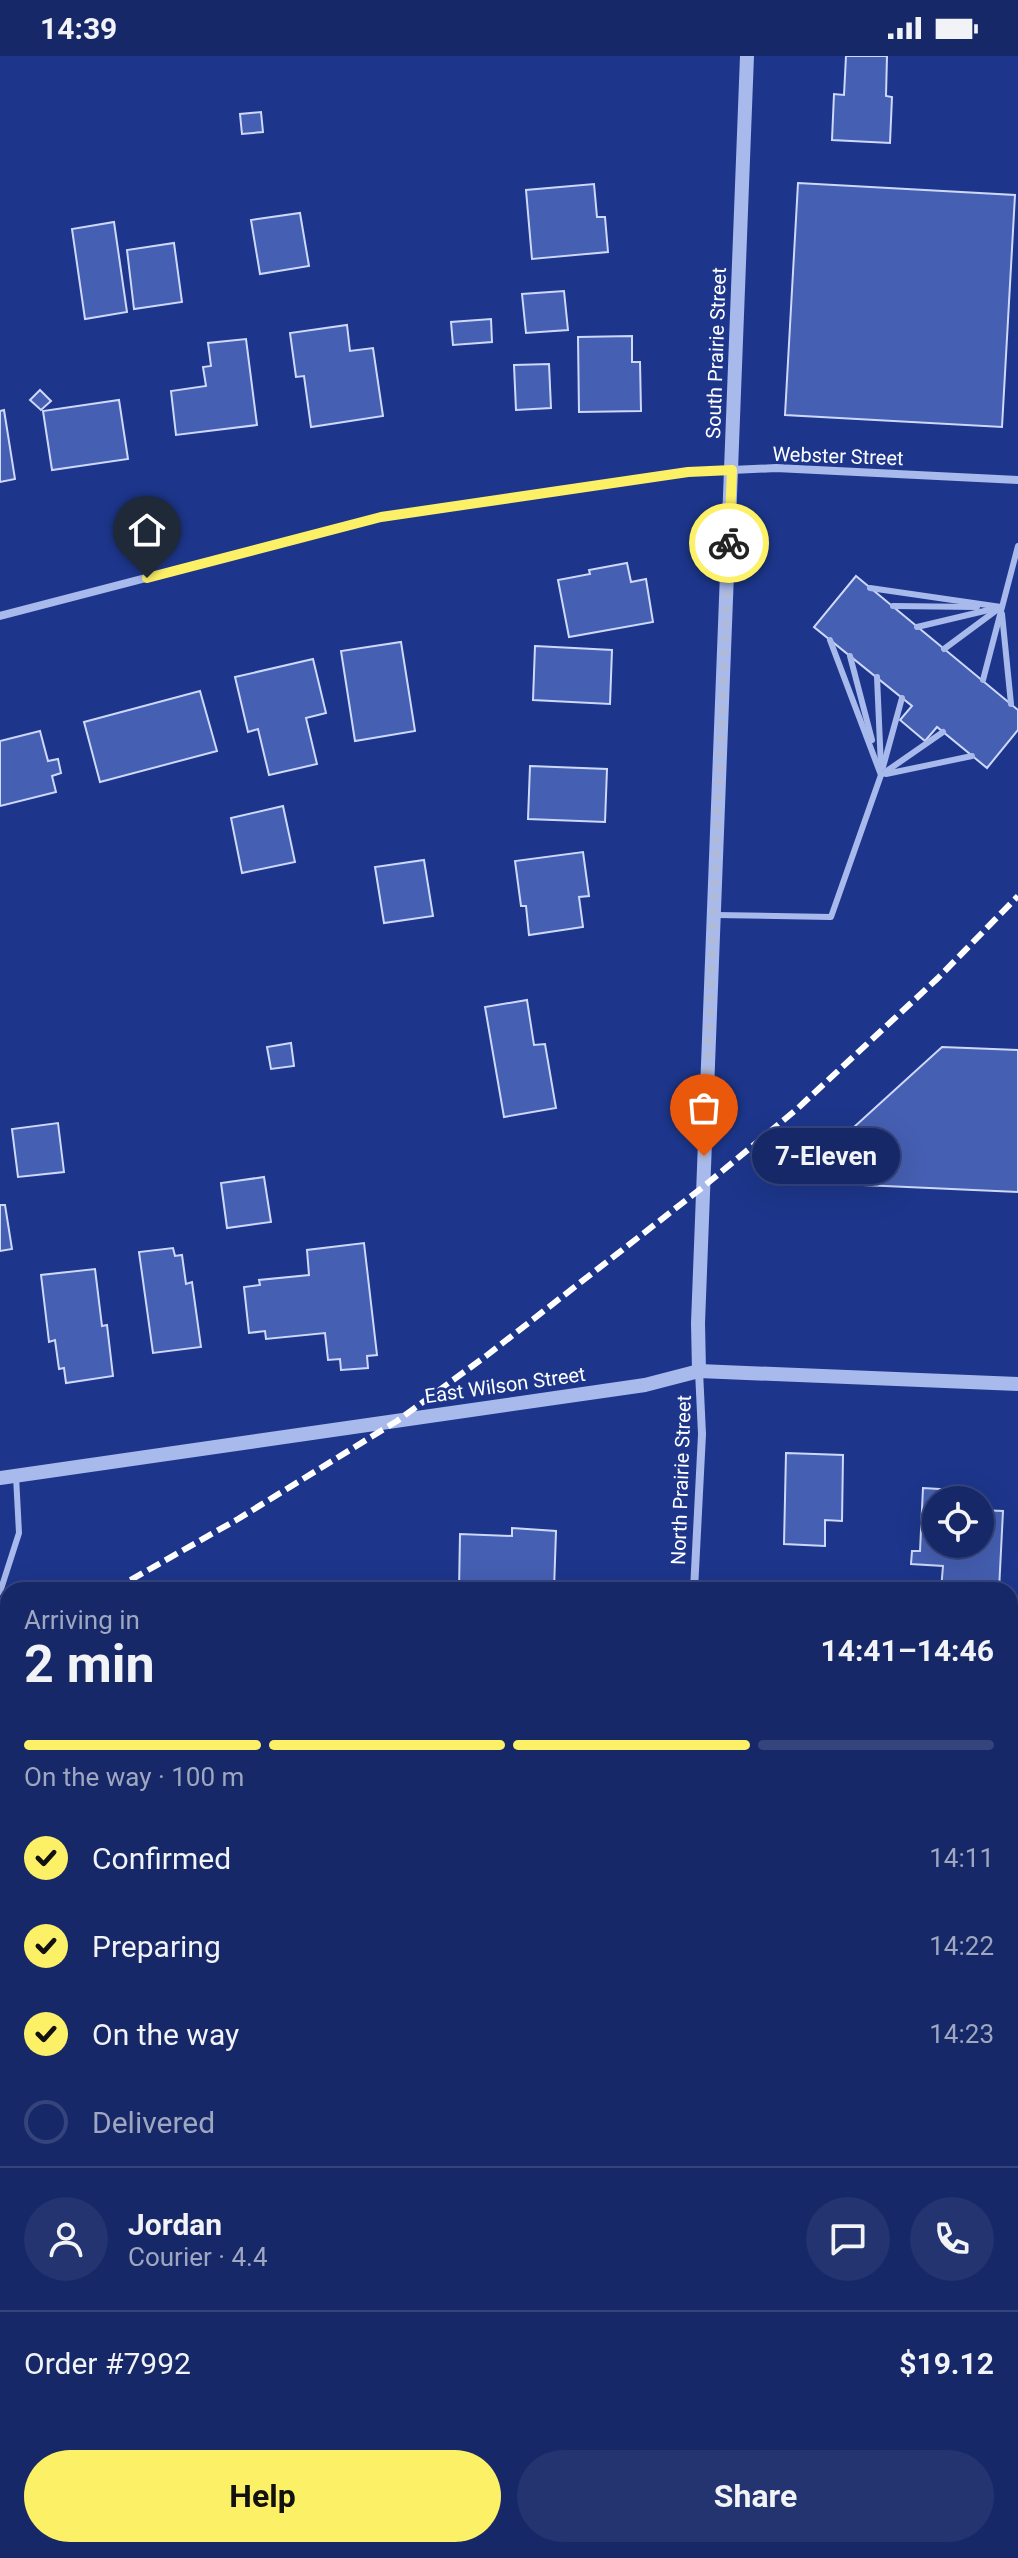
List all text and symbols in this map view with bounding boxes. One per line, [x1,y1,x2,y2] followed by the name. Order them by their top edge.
[40,11,117,46] text: 14:39
[701,267,731,439] street label: South Prairie Street
[772,442,904,470] street label: Webster Street
[113,496,181,578] pin
[689,503,769,583] courier
[125,508,169,552] icon: home
[707,521,751,565] icon: bike
[670,1074,738,1156] pin
[682,1086,726,1130] icon: bag
[752,1128,900,1184] callout: 7-Eleven
[775,1141,877,1171] text: 7-Eleven
[423,1362,587,1408] street label: East Wilson Street
[666,1395,696,1565] street label: North Prairie Street
[922,1486,994,1558] map controls
[922,1486,994,1558] button: locate
[24,1605,140,1635] text: Arriving in
[820,1633,994,1668] text: 14:41–14:46
[24,1634,155,1695] text: 2 min
[24,1762,244,1792] text: On the way · 100 m
[24,1836,68,1880] icon: check
[92,1841,231,1876] text: Confirmed
[929,1843,994,1873] text: 14:11
[24,1924,68,1968] icon: check
[92,1929,221,1964] text: Preparing
[929,1931,994,1961] text: 14:22
[24,2012,68,2056] icon: check
[92,2017,239,2052] text: On the way
[929,2019,994,2049] text: 14:23
[92,2105,215,2140] text: Delivered
[24,2197,108,2281] button: person
[806,2197,890,2281] button: chat
[910,2197,994,2281] button: phone
[128,2207,222,2242] text: Jordan
[128,2242,268,2272] text: Courier · 4.4
[24,2346,191,2381] text: Order #7992
[899,2346,994,2381] text: $19.12
[24,2450,501,2542] button: Help
[517,2450,994,2542] button: Share

